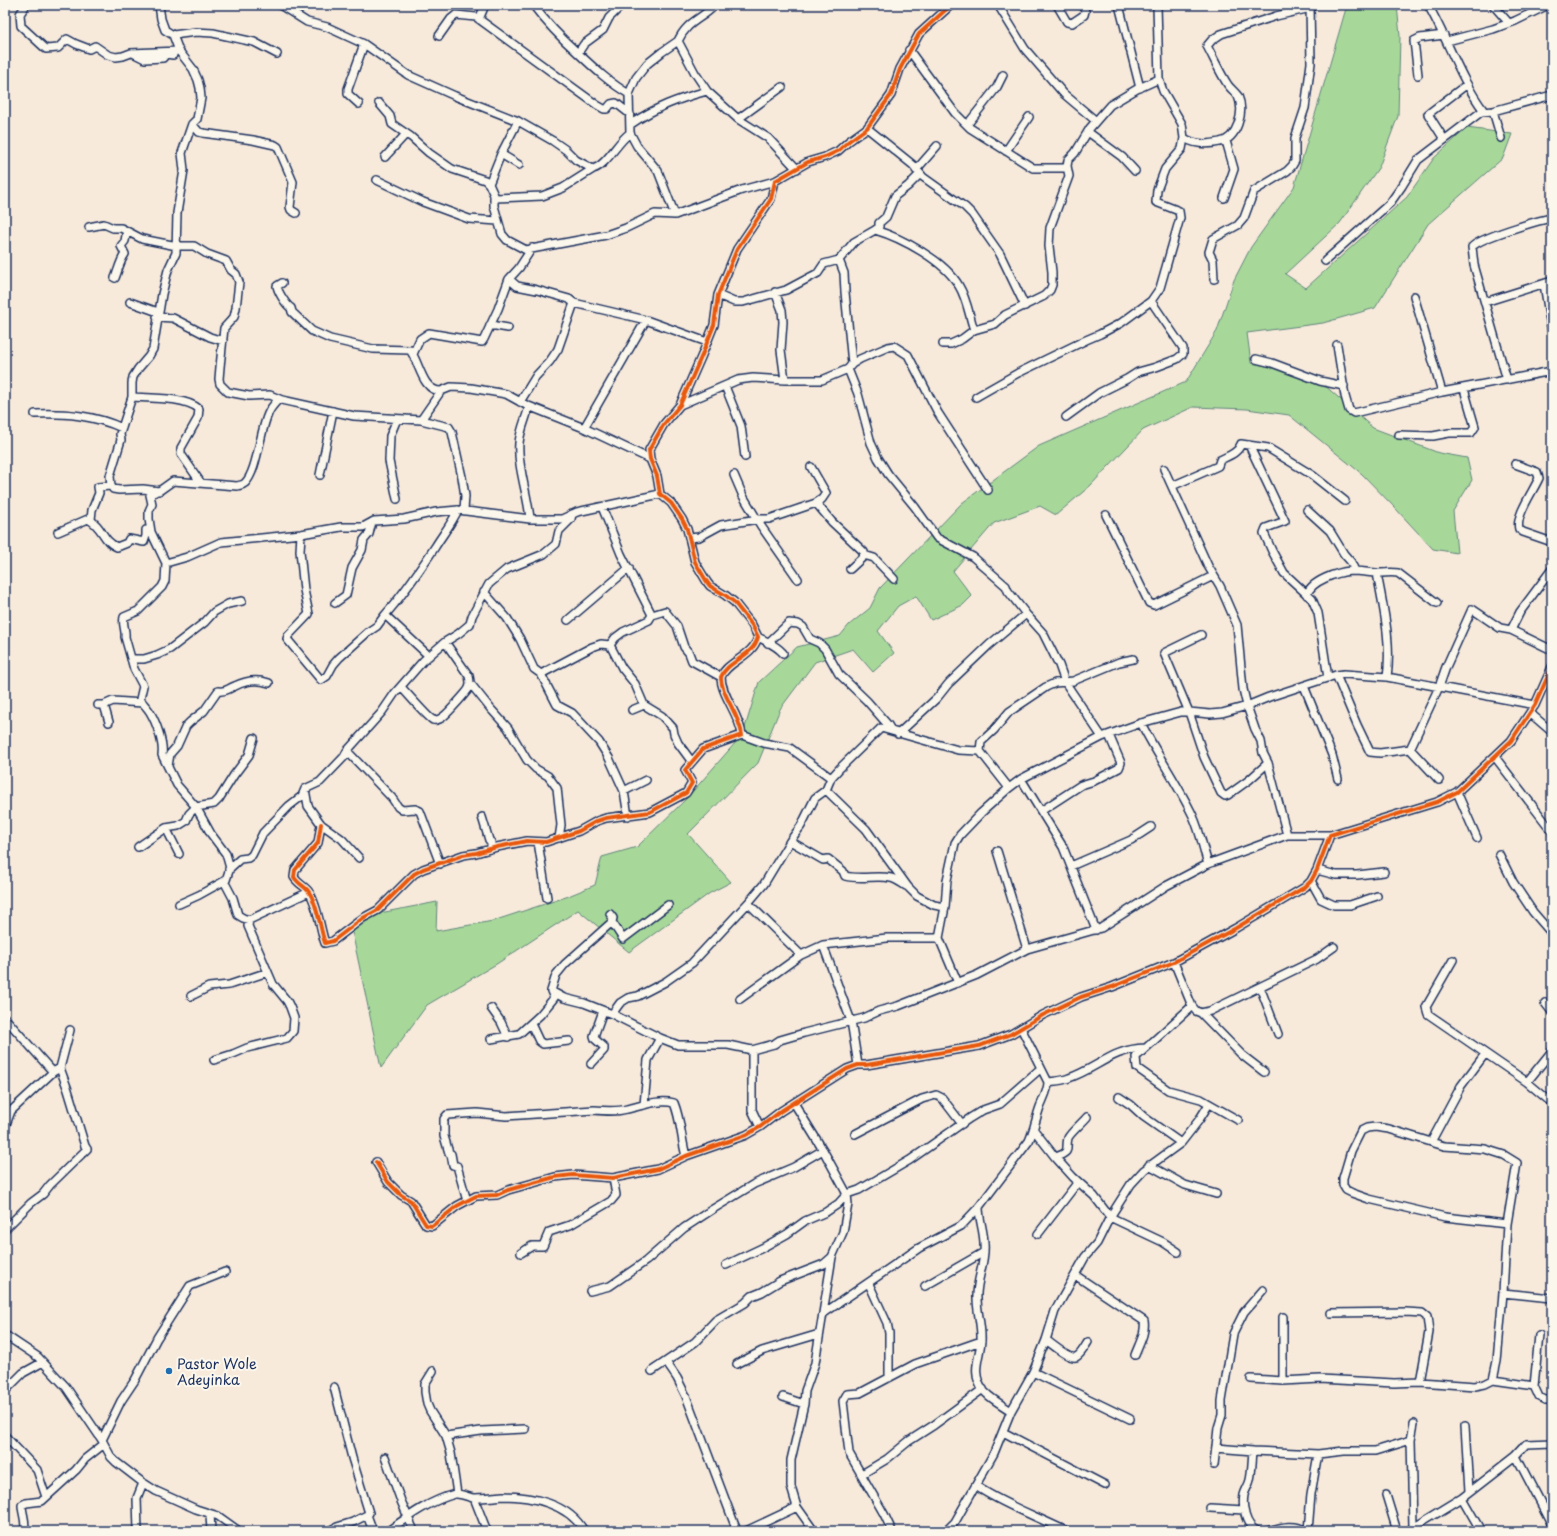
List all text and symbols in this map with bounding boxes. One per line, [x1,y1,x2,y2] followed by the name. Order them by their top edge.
[177,1353,257,1390] place label: Pastor Wole Adeyinka
[164,1366,174,1376] marker: Pastor Wole Adeyinka

